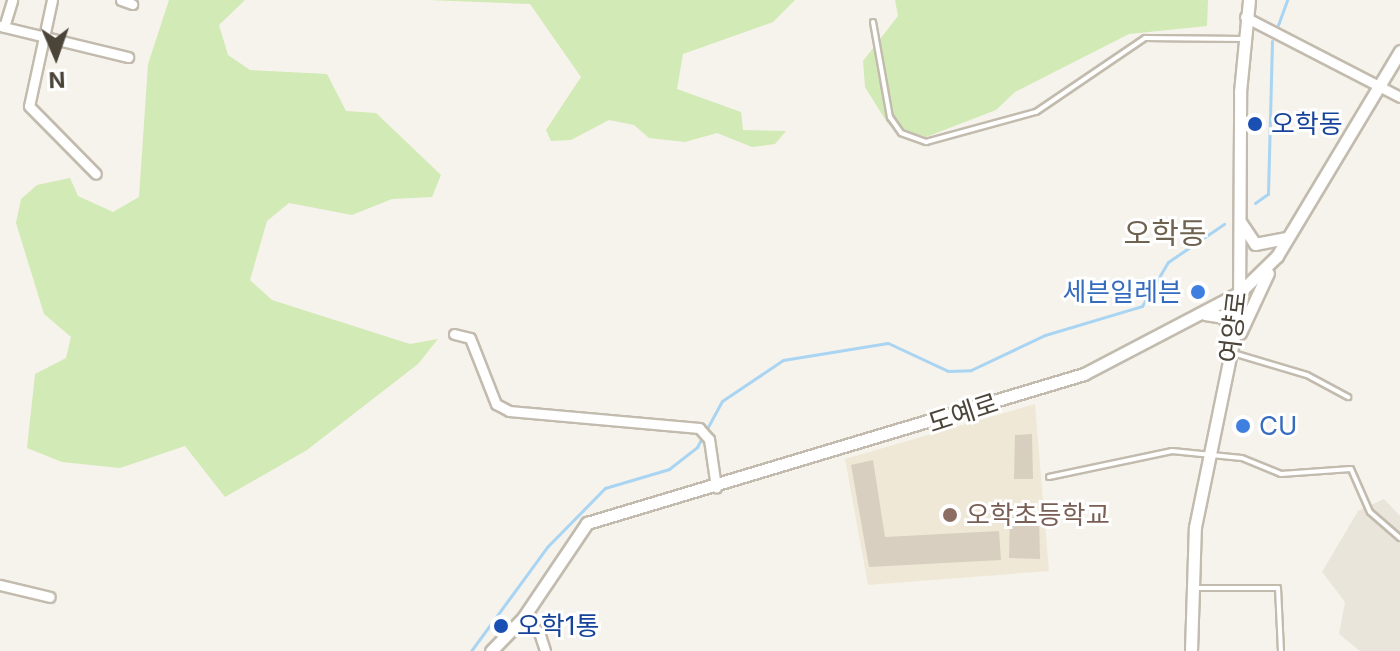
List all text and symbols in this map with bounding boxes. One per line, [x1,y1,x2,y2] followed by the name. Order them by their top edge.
[16,16,96,96] north arrow
[48,67,66,93] text: N
[1271,108,1343,140] place label: 오학동
[1246,115,1264,133] marker: 오학동
[1124,215,1206,251] district label: 오학동
[1062,276,1182,308] place label: 세븐일레븐
[1189,283,1207,301] marker: 세븐일레븐
[1213,289,1253,365] street label: 여양로
[924,387,1002,439] street label: 도예로
[1259,410,1297,442] place label: CU
[1234,417,1252,435] marker: CU
[966,499,1110,531] place label: 오학초등학교
[941,506,959,524] marker: 오학초등학교
[517,610,599,642] place label: 오학1통
[492,617,510,635] marker: 오학1통

